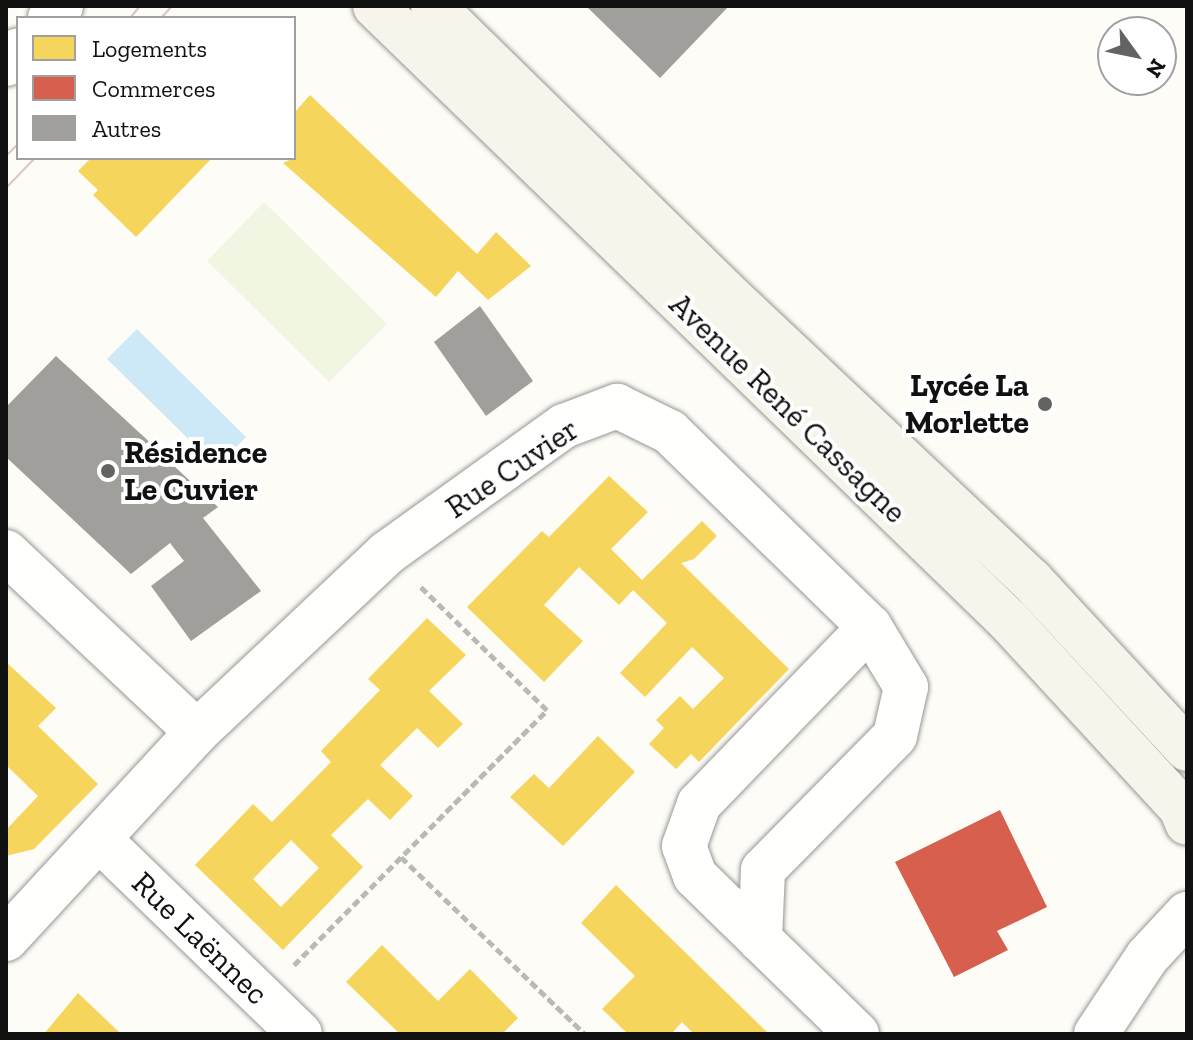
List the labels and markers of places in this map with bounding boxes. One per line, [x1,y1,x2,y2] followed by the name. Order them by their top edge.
[905,367,1029,442] place label: Lycée La Morlette
[1036,395,1054,413] marker: Lycée La Morlette
[124,434,267,509] place label: Résidence Le Cuvier
[99,462,117,480] marker: Résidence Le Cuvier

